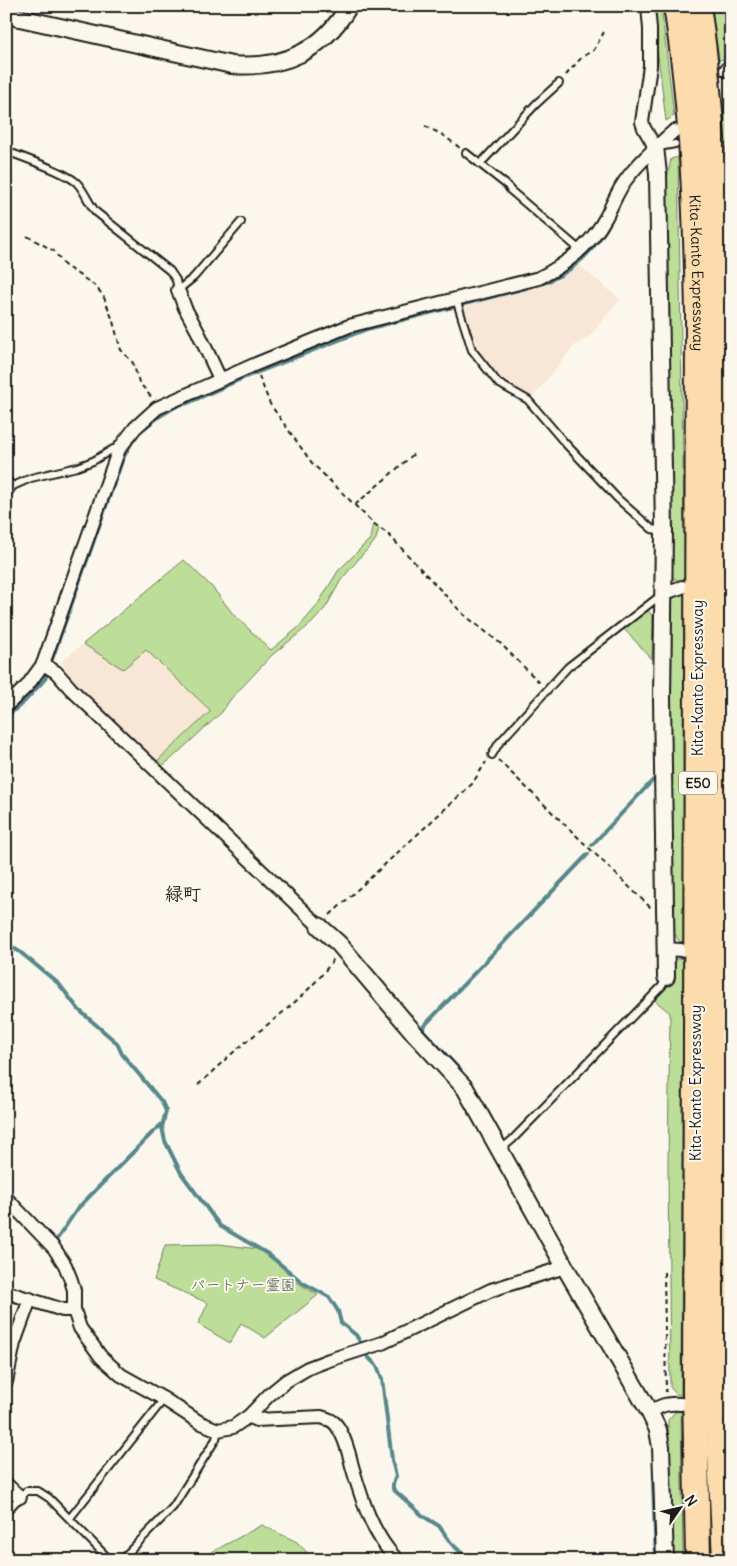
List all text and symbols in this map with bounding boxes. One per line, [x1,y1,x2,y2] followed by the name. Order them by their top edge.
[685,194,708,351] street label: Kita-Kanto Expressway
[688,600,707,756] street label: Kita-Kanto Expressway
[679,771,717,794] road number: E50
[165,882,201,905] district label: 緑町
[686,1005,705,1161] street label: Kita-Kanto Expressway
[190,1275,296,1294] park label: パートナー霊園
[654,1484,704,1534] north arrow
[681,1492,701,1510] text: N

